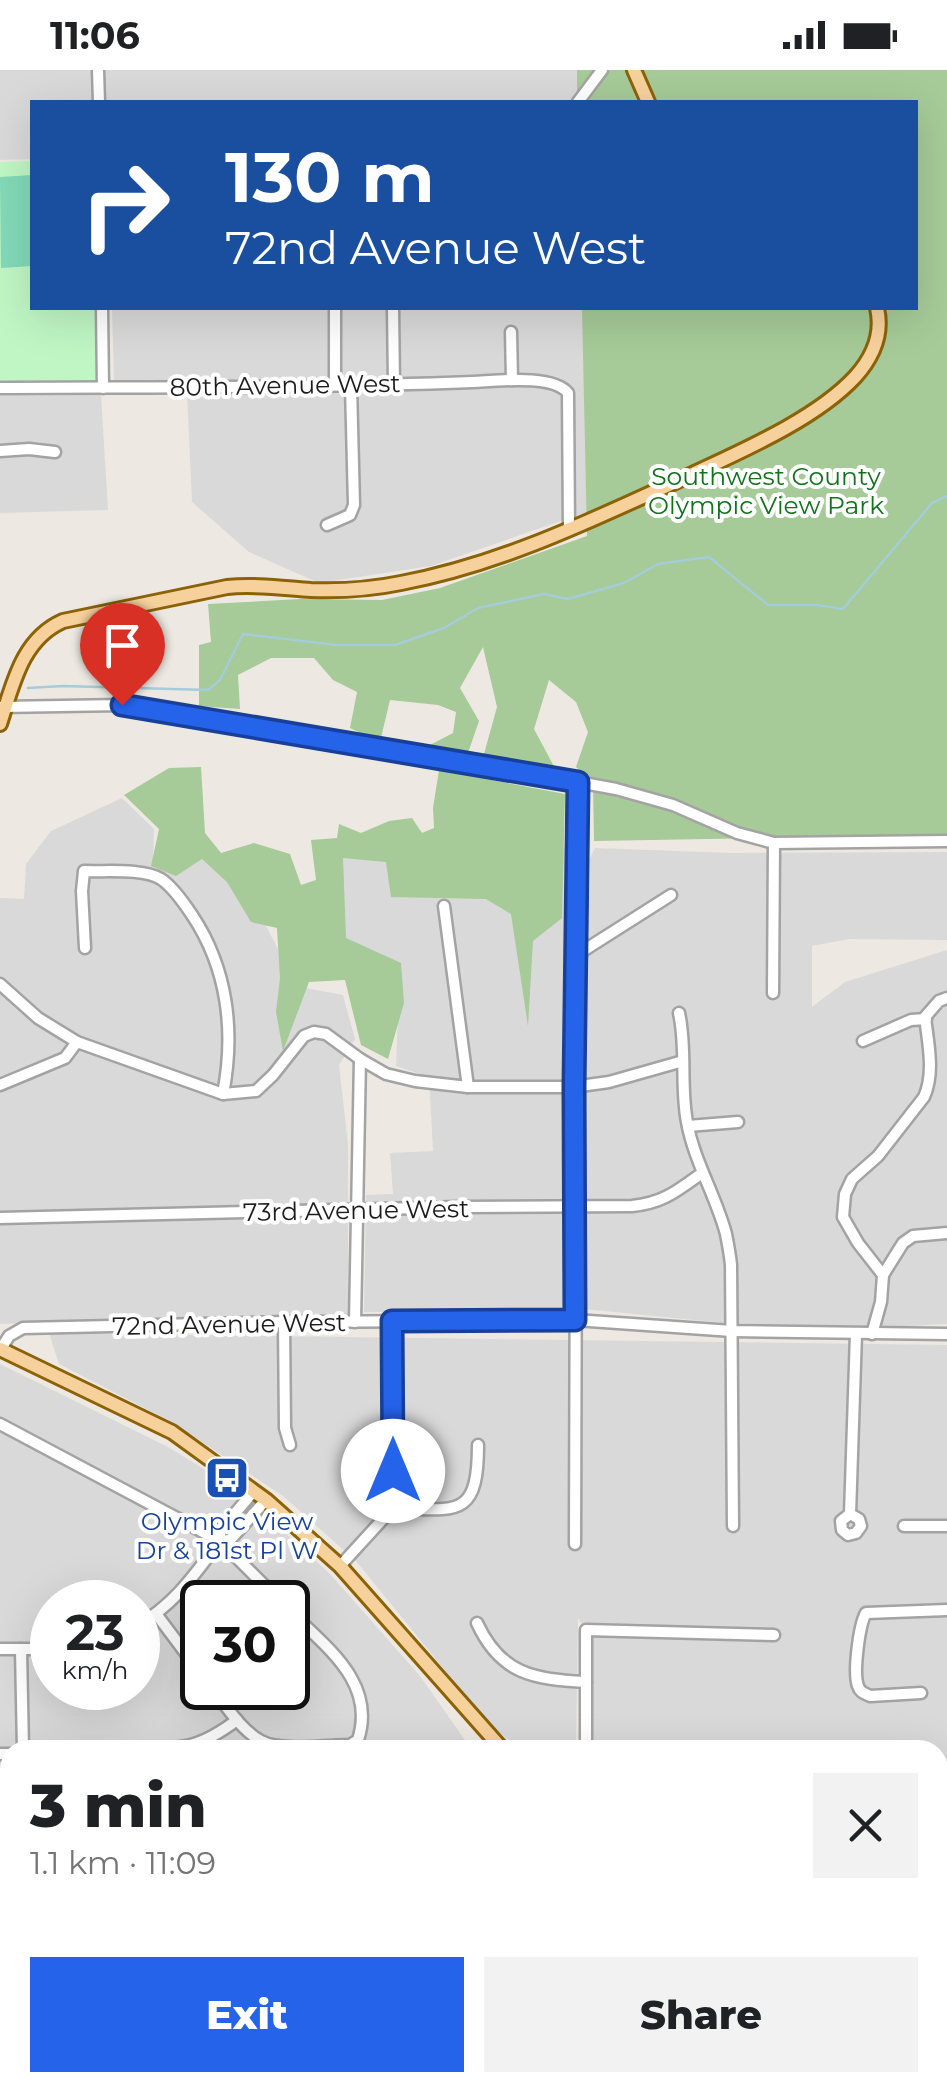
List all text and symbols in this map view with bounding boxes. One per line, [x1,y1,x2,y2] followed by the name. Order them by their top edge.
[50,12,140,59] text: 11:06
[225,134,435,220] text: 130 m
[60,140,190,270] icon: right
[225,220,646,275] text: 72nd Avenue West
[169,368,401,402] street label: 80th Avenue West
[648,461,884,520] park label: Southwest County Olympic View Park
[80,603,165,706] pin
[95,618,150,673] icon: arrive
[242,1193,470,1227] street label: 73rd Avenue West
[112,1307,346,1341] street label: 72nd Avenue West
[341,1419,445,1523] position arrow
[204,1455,250,1501] bus stop icon: Olympic View Dr & 181st Pl W
[136,1506,318,1565] place label: Olympic View Dr & 181st Pl W
[180,1580,310,1710] speed limit sign: 30
[65,1602,125,1663] text: 23
[62,1655,128,1685] text: km/h
[30,1769,207,1842] text: 3 min
[813,1773,918,1878] button: close
[30,1843,216,1882] text: 1.1 km · 11:09
[30,1957,464,2072] button: Exit
[484,1957,918,2072] button: Share

